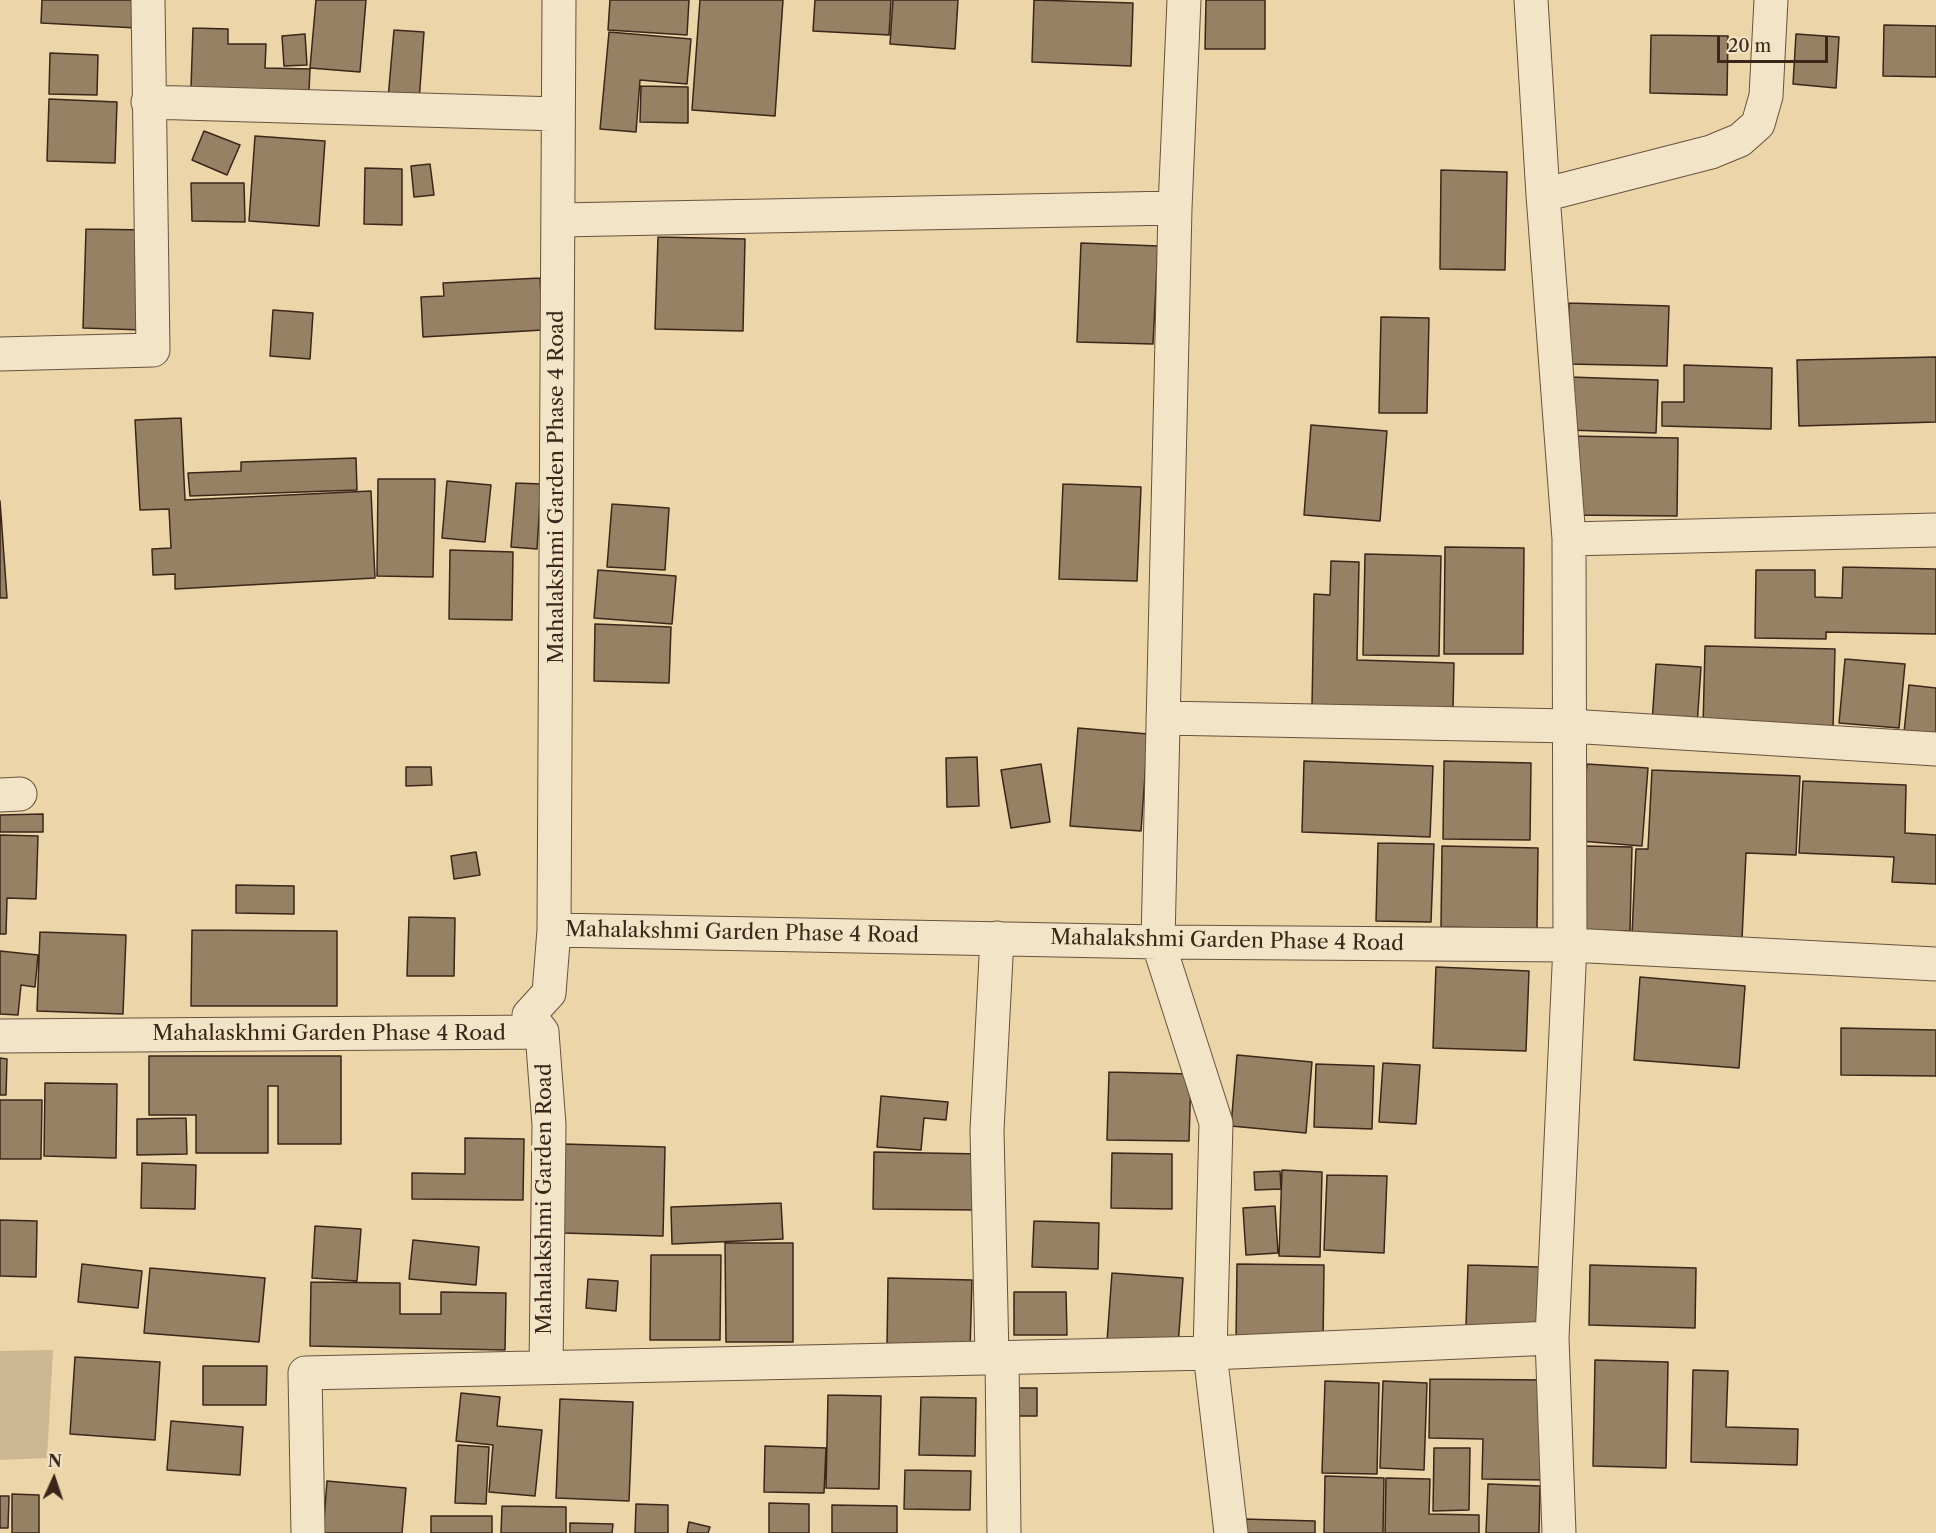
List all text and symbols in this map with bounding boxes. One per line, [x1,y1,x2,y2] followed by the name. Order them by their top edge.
[1720,24,1831,62] scale bar
[1728,35,1771,57] text: 20 m
[544,310,570,664] street label: Mahalakshmi Garden Phase 4 Road
[565,917,919,949] street label: Mahalakshmi Garden Phase 4 Road
[1050,925,1404,957] street label: Mahalakshmi Garden Phase 4 Road
[152,1021,506,1047] street label: Mahalaskhmi Garden Phase 4 Road
[532,1063,558,1335] street label: Mahalakshmi Garden Road
[24,1449,84,1509] north arrow
[47,1451,62,1471] text: N

